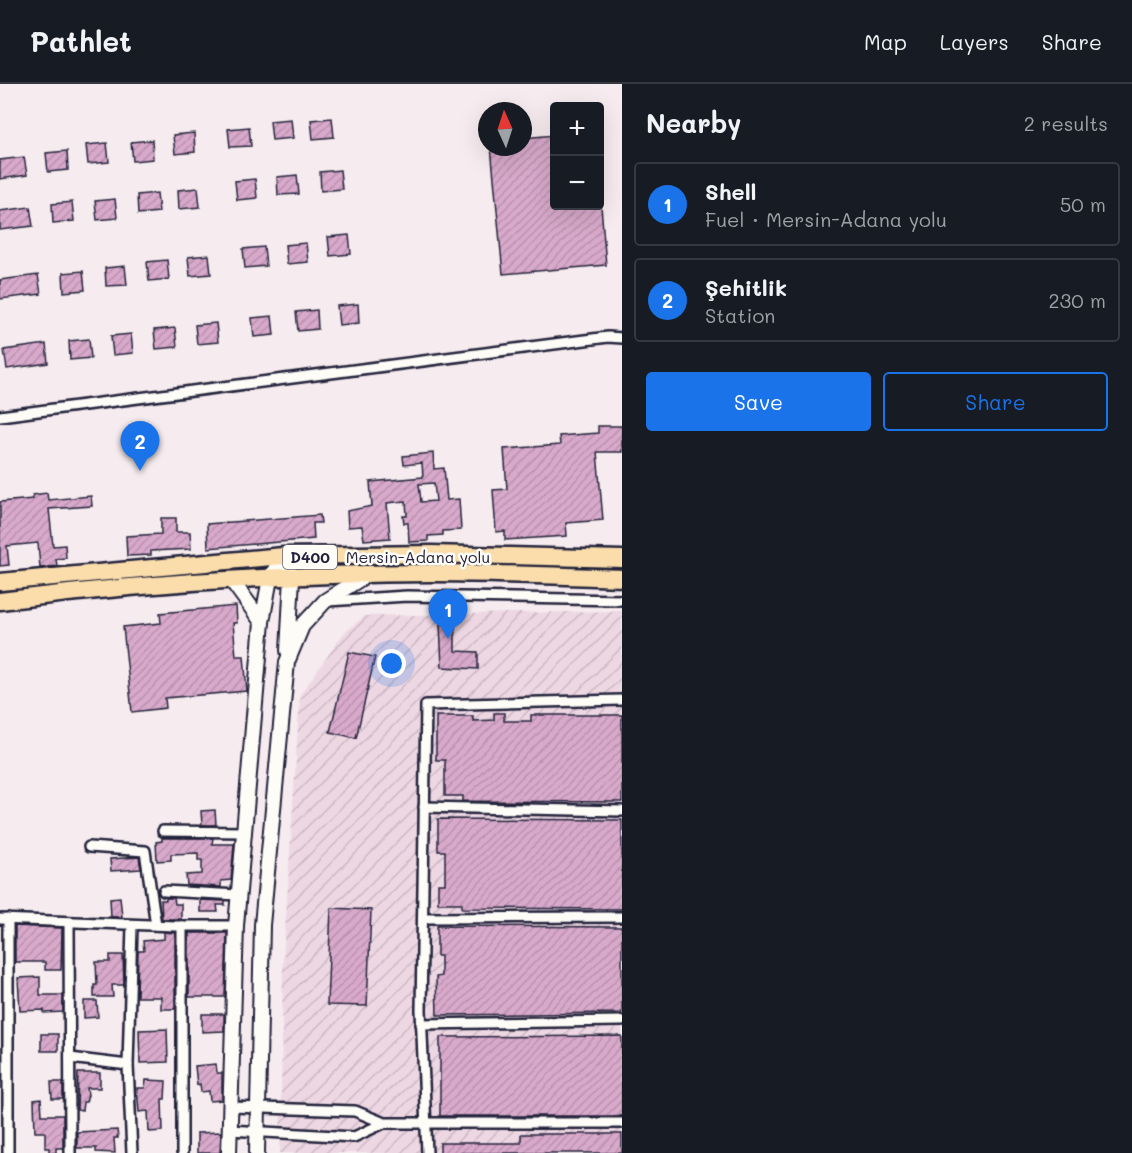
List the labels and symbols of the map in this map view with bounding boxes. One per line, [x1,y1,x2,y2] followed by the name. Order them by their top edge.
[478,102,532,156] north arrow
[120,422,160,471] pin: 2
[283,545,337,569] road number: D400
[346,546,490,567] street label: Mersin-Adana yolu
[428,590,468,639] pin: 1
[377,649,406,678] your location

